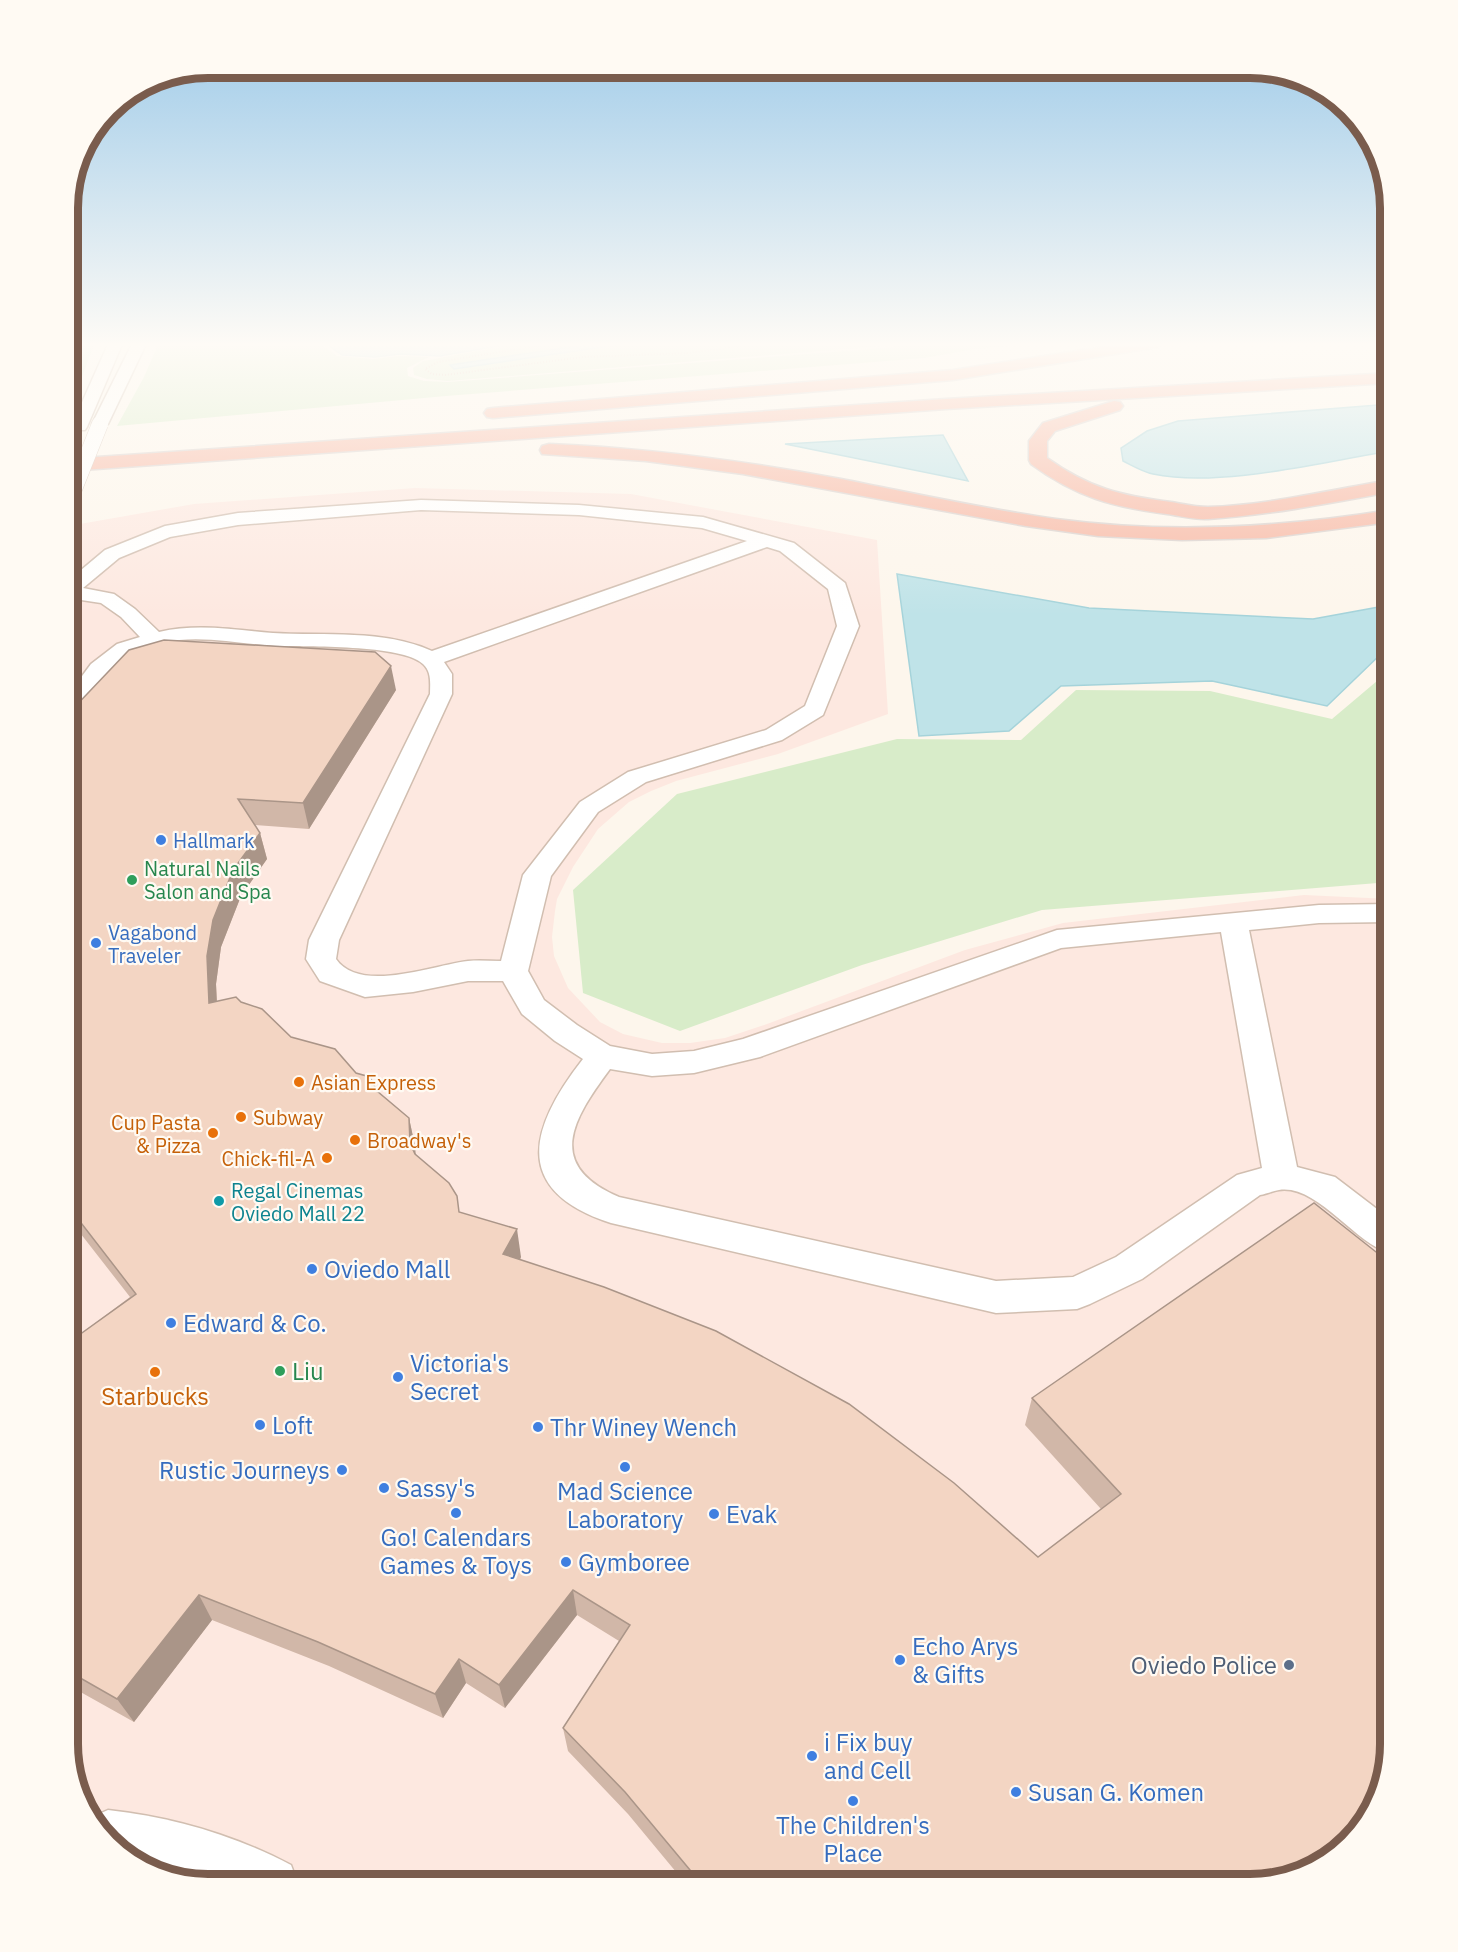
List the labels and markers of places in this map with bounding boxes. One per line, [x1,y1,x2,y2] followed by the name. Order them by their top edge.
[173,827,255,854] place label: Hallmark
[154,833,168,847] marker: Hallmark
[144,855,272,905] place label: Natural Nails Salon and Spa
[125,873,139,887] marker: Natural Nails Salon and Spa
[108,919,197,969] place label: Vagabond Traveler
[89,936,103,950] marker: Vagabond Traveler
[311,1069,436,1096] place label: Asian Express
[292,1075,306,1089] marker: Asian Express
[253,1104,323,1131] place label: Subway
[111,1109,201,1159] place label: Cup Pasta & Pizza
[234,1110,248,1124] marker: Subway
[206,1126,220,1140] marker: Cup Pasta & Pizza
[367,1127,472,1154] place label: Broadway's
[348,1133,362,1147] marker: Broadway's
[222,1145,315,1172] place label: Chick-fil-A
[320,1151,334,1165] marker: Chick-fil-A
[231,1177,365,1227] place label: Regal Cinemas Oviedo Mall 22
[212,1194,226,1208] marker: Regal Cinemas Oviedo Mall 22
[324,1253,450,1285] place label: Oviedo Mall
[305,1262,319,1276] marker: Oviedo Mall
[183,1307,327,1339] place label: Edward & Co.
[164,1316,178,1330] marker: Edward & Co.
[410,1347,509,1407] place label: Victoria's Secret
[292,1355,324,1387] place label: Liu
[273,1364,287,1378] marker: Liu
[148,1365,162,1379] marker: Starbucks
[391,1370,405,1384] marker: Victoria's Secret
[101,1380,209,1412] place label: Starbucks
[272,1409,313,1441] place label: Loft
[550,1411,737,1443] place label: Thr Winey Wench
[253,1418,267,1432] marker: Loft
[531,1420,545,1434] marker: Thr Winey Wench
[159,1454,330,1486] place label: Rustic Journeys
[618,1460,632,1474] marker: Mad Science Laboratory
[335,1463,349,1477] marker: Rustic Journeys
[396,1472,476,1504] place label: Sassy's
[557,1475,693,1535] place label: Mad Science Laboratory
[377,1481,391,1495] marker: Sassy's
[726,1498,777,1530] place label: Evak
[449,1506,463,1520] marker: Go! Calendars Games & Toys
[707,1507,721,1521] marker: Evak
[380,1521,532,1581] place label: Go! Calendars Games & Toys
[578,1546,690,1578] place label: Gymboree
[559,1555,573,1569] marker: Gymboree
[912,1630,1019,1690] place label: Echo Arys & Gifts
[1131,1649,1277,1681] place label: Oviedo Police
[893,1653,907,1667] marker: Echo Arys & Gifts
[1282,1658,1296,1672] marker: Oviedo Police
[824,1726,912,1786] place label: i Fix buy and Cell
[805,1749,819,1763] marker: i Fix buy and Cell
[1028,1776,1204,1808] place label: Susan G. Komen
[1009,1785,1023,1799] marker: Susan G. Komen
[846,1794,860,1808] marker: The Children's Place
[776,1809,930,1869] place label: The Children's Place

